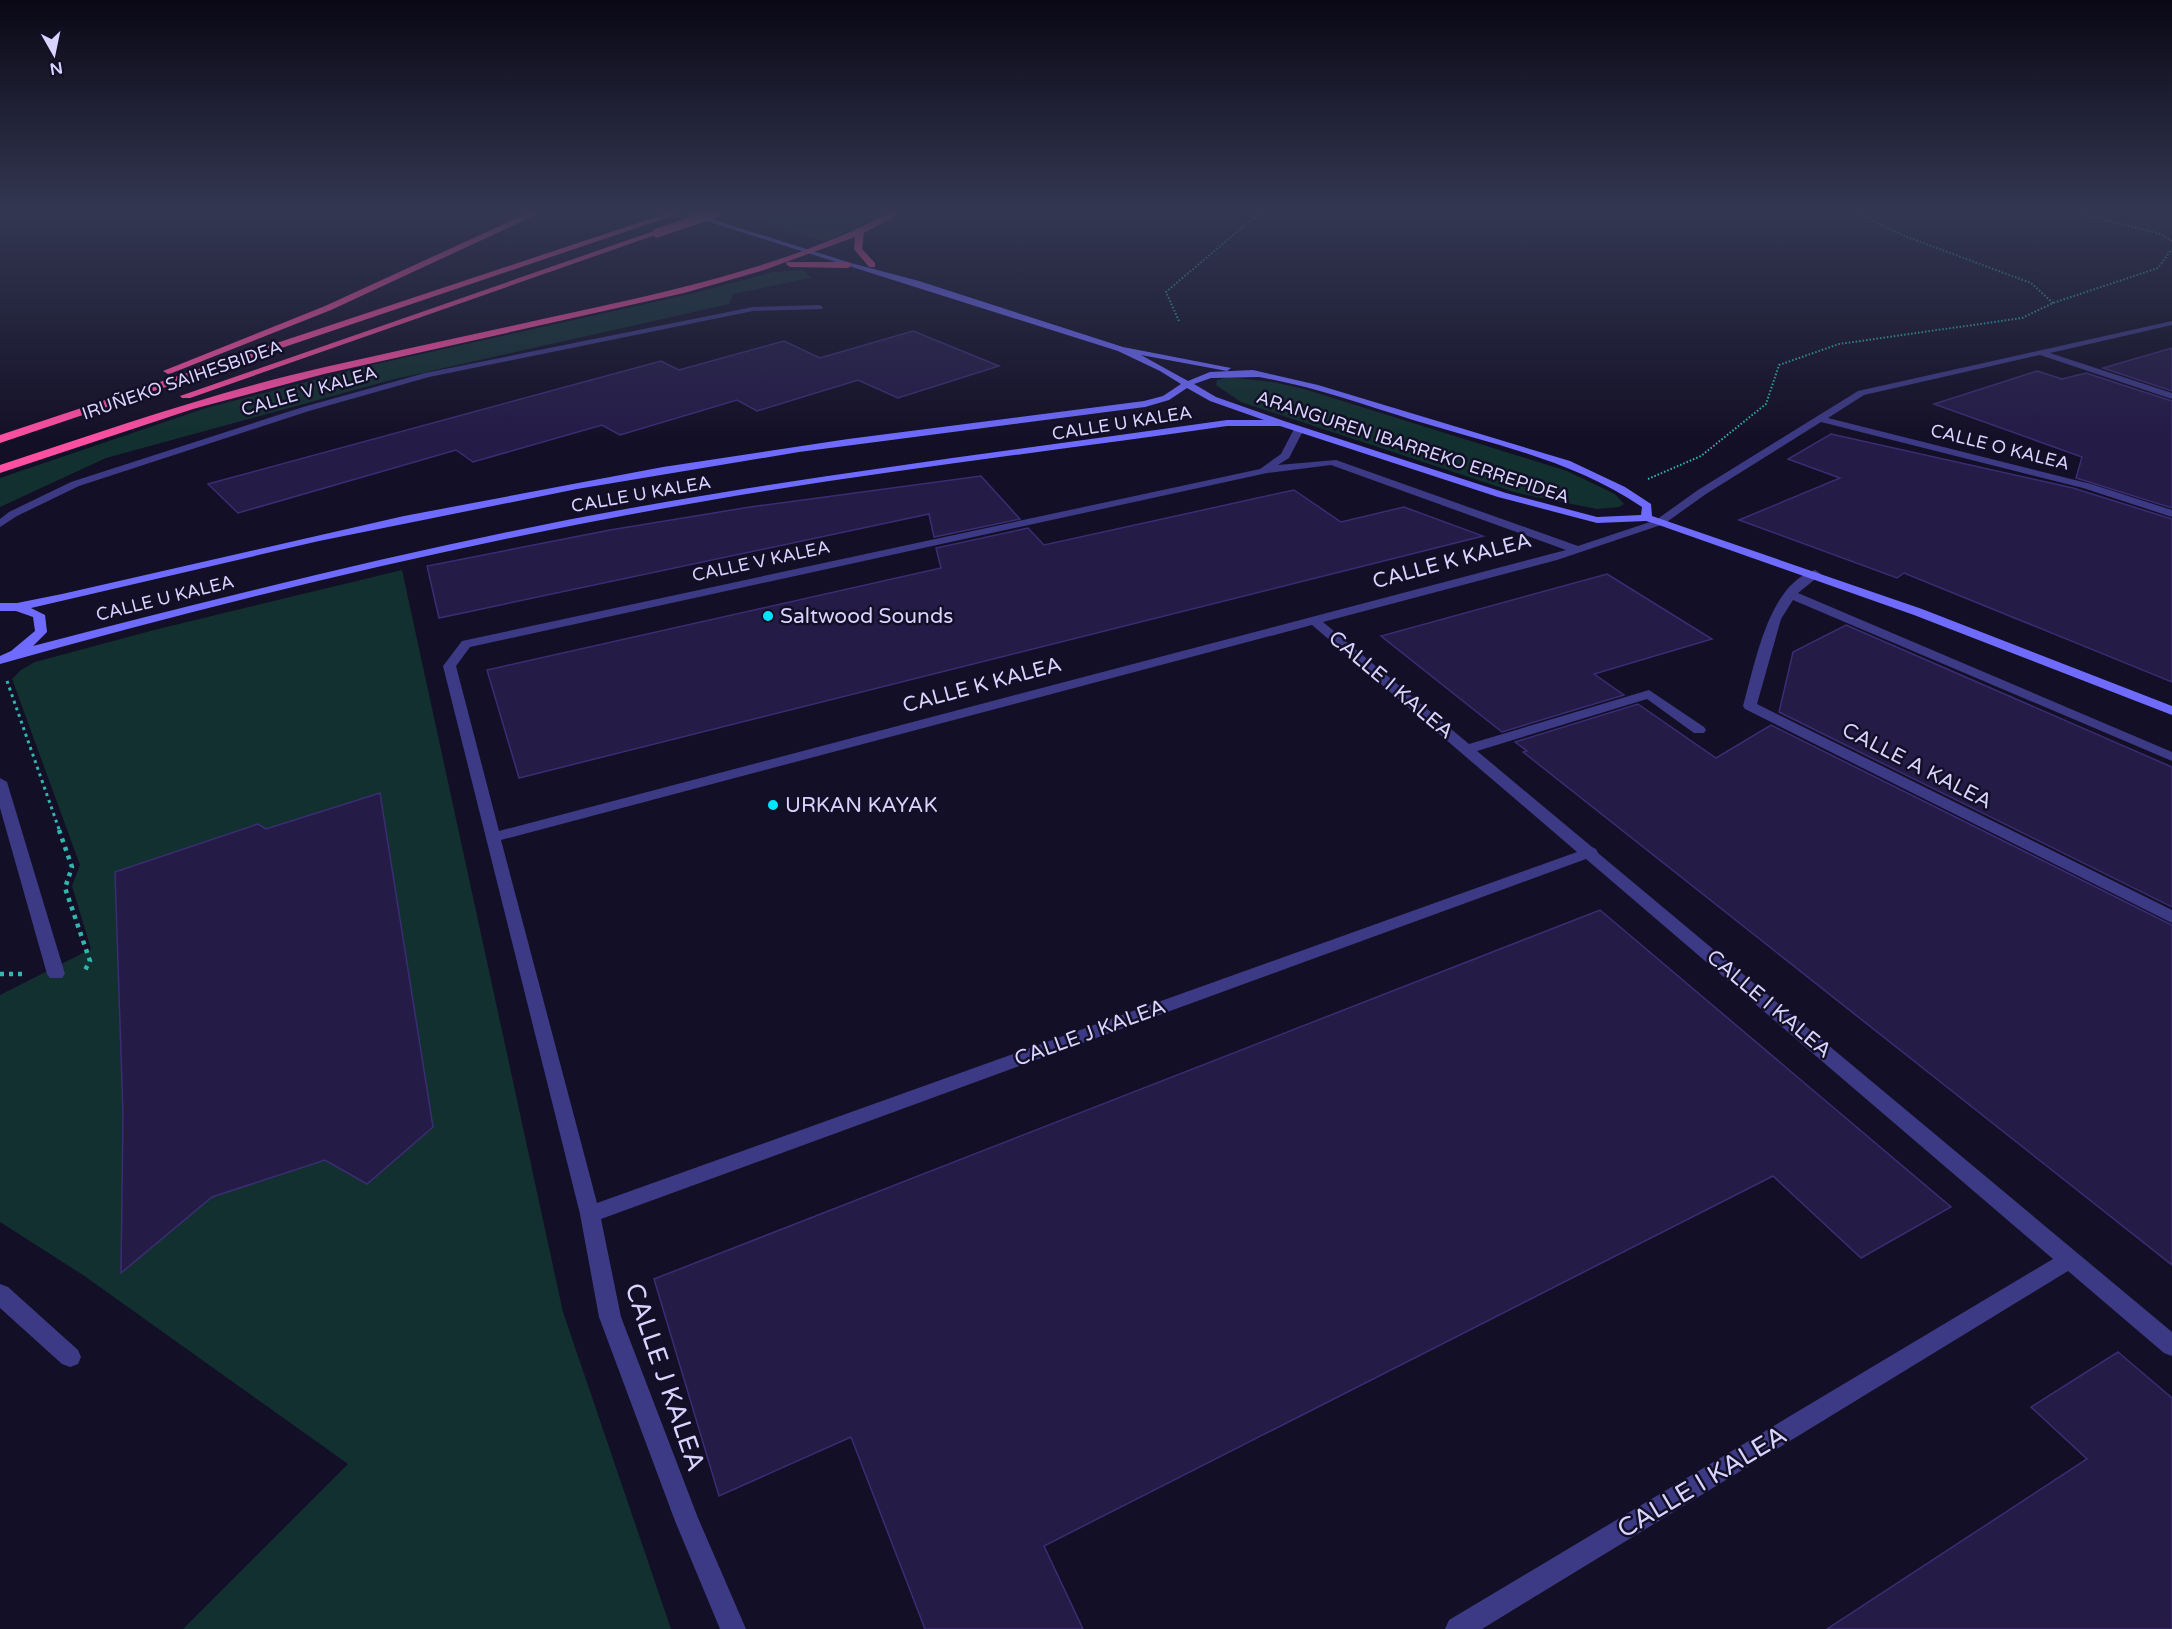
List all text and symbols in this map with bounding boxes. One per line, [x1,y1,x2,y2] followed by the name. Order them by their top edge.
[24,24,84,84] north arrow
[48,57,64,79] text: N
[79,335,285,425] street label: IRUÑEKO SAIHESBIDEA
[238,361,380,421] street label: CALLE V KALEA
[1254,386,1572,508] street label: ARANGUREN IBARREKO ERREPIDEA
[1050,401,1194,445] street label: CALLE U KALEA
[1928,419,2072,475] street label: CALLE O KALEA
[569,471,713,517] street label: CALLE U KALEA
[1370,528,1534,594] street label: CALLE K KALEA
[690,536,832,586] street label: CALLE V KALEA
[94,570,236,626] street label: CALLE U KALEA
[780,604,953,629] place label: Saltwood Sounds
[761,609,775,623] marker: Saltwood Sounds
[1324,626,1458,744] street label: CALLE I KALEA
[900,652,1064,718] street label: CALLE K KALEA
[1838,717,1996,815] street label: CALLE A KALEA
[785,793,937,818] place label: URKAN KAYAK
[766,798,780,812] marker: URKAN KAYAK
[1702,945,1836,1063] street label: CALLE I KALEA
[1011,994,1169,1072] street label: CALLE J KALEA
[618,1279,712,1475] street label: CALLE J KALEA
[1612,1419,1792,1545] street label: CALLE I KALEA

